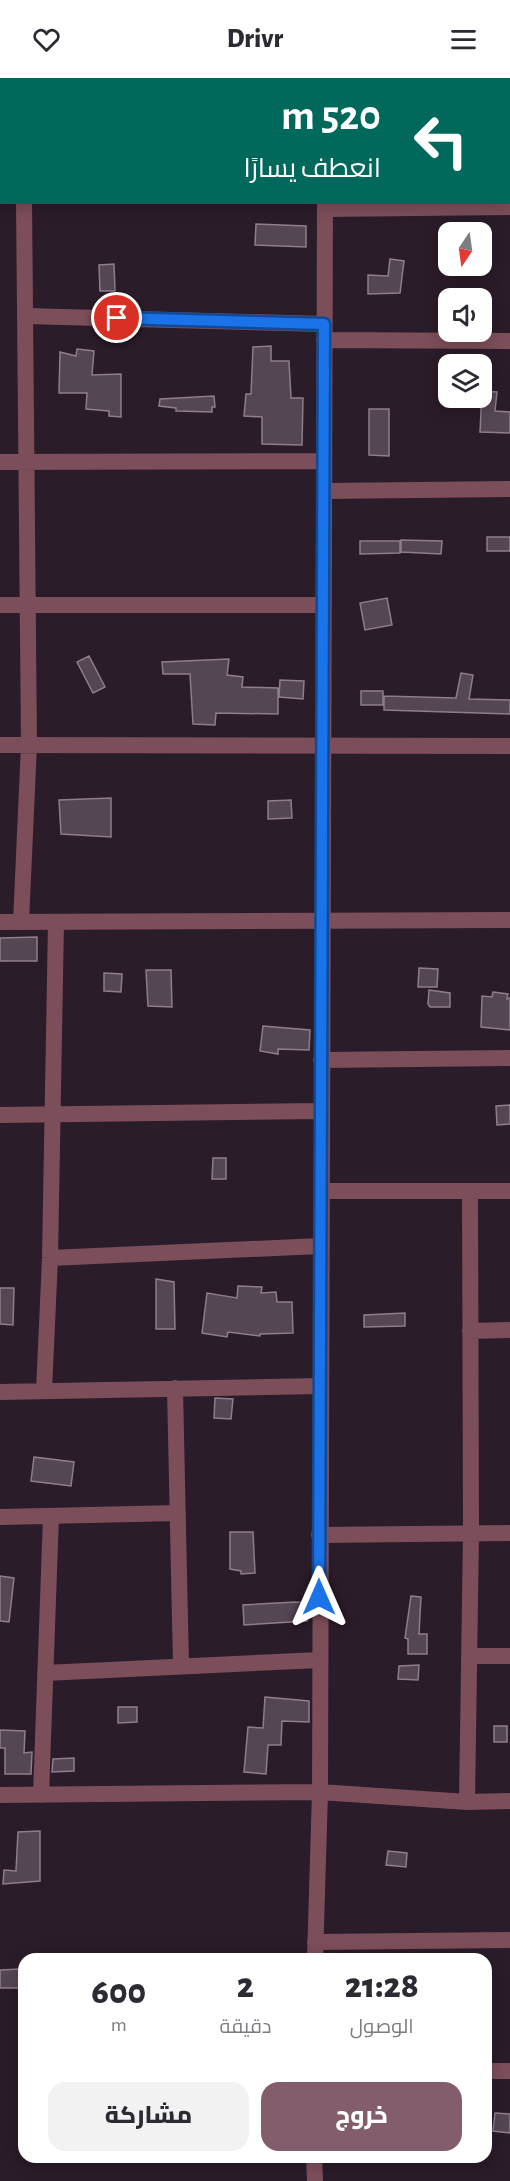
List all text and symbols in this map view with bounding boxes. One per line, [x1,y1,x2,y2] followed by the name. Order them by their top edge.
[30,23,63,56] icon: heart
[447,23,480,56] icon: menu
[227,25,283,52] text: Drivr
[281,95,381,137] text: 520 m
[402,102,480,180] icon: left
[243,155,381,182] text: انعطف يسارًا
[438,222,492,276] north arrow
[438,222,492,408] map controls
[438,288,492,342] button: sound
[91,292,142,343] pin
[100,301,133,334] icon: arrive
[438,354,492,408] button: layers
[287,1565,351,1629] position arrow
[237,1968,254,2004] text: 2
[345,1968,419,2004] text: 21:28
[91,1974,146,2010] text: 600
[111,2015,127,2035] text: m
[219,2017,271,2037] text: دقيقة
[350,2017,414,2037] text: الوصول
[48,2082,249,2151] button: مشاركة
[261,2082,462,2151] button: خروج

